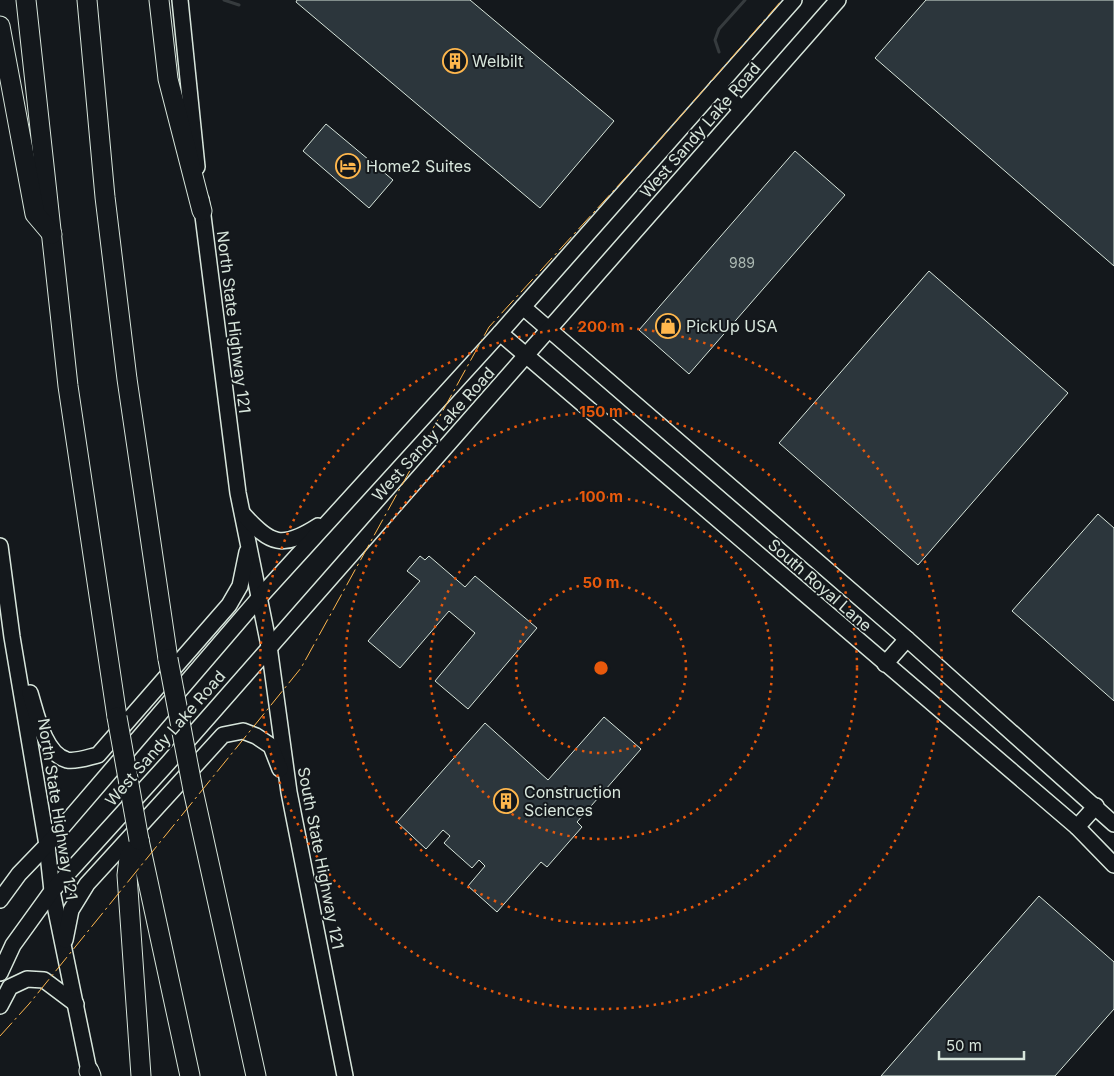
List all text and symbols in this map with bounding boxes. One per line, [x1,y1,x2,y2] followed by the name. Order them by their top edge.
[442,48,468,74] building icon: Welbilt
[472,51,523,71] place label: Welbilt
[636,58,764,202] street label: West Sandy Lake Road
[335,153,361,179] hotel icon: Home2 Suites
[366,156,472,176] place label: Home2 Suites
[213,230,255,414] street label: North State Highway 121
[729,254,755,271] house number: 989
[655,313,681,339] shop icon: PickUp USA
[686,316,777,336] place label: PickUp USA
[578,317,624,336] text: 200 m
[368,363,498,505] street label: West Sandy Lake Road
[579,402,623,421] text: 150 m
[579,487,623,506] text: 100 m
[764,534,876,636] street label: South Royal Lane
[583,573,619,592] text: 50 m
[592,659,610,677] centre of rings
[101,666,229,810] street label: West Sandy Lake Road
[34,717,82,901] street label: North State Highway 121
[294,765,348,951] street label: South State Highway 121
[524,782,621,820] place label: Construction Sciences
[493,788,519,814] building icon: Construction Sciences
[939,1028,1024,1060] scale bar
[946,1036,982,1055] text: 50 m

